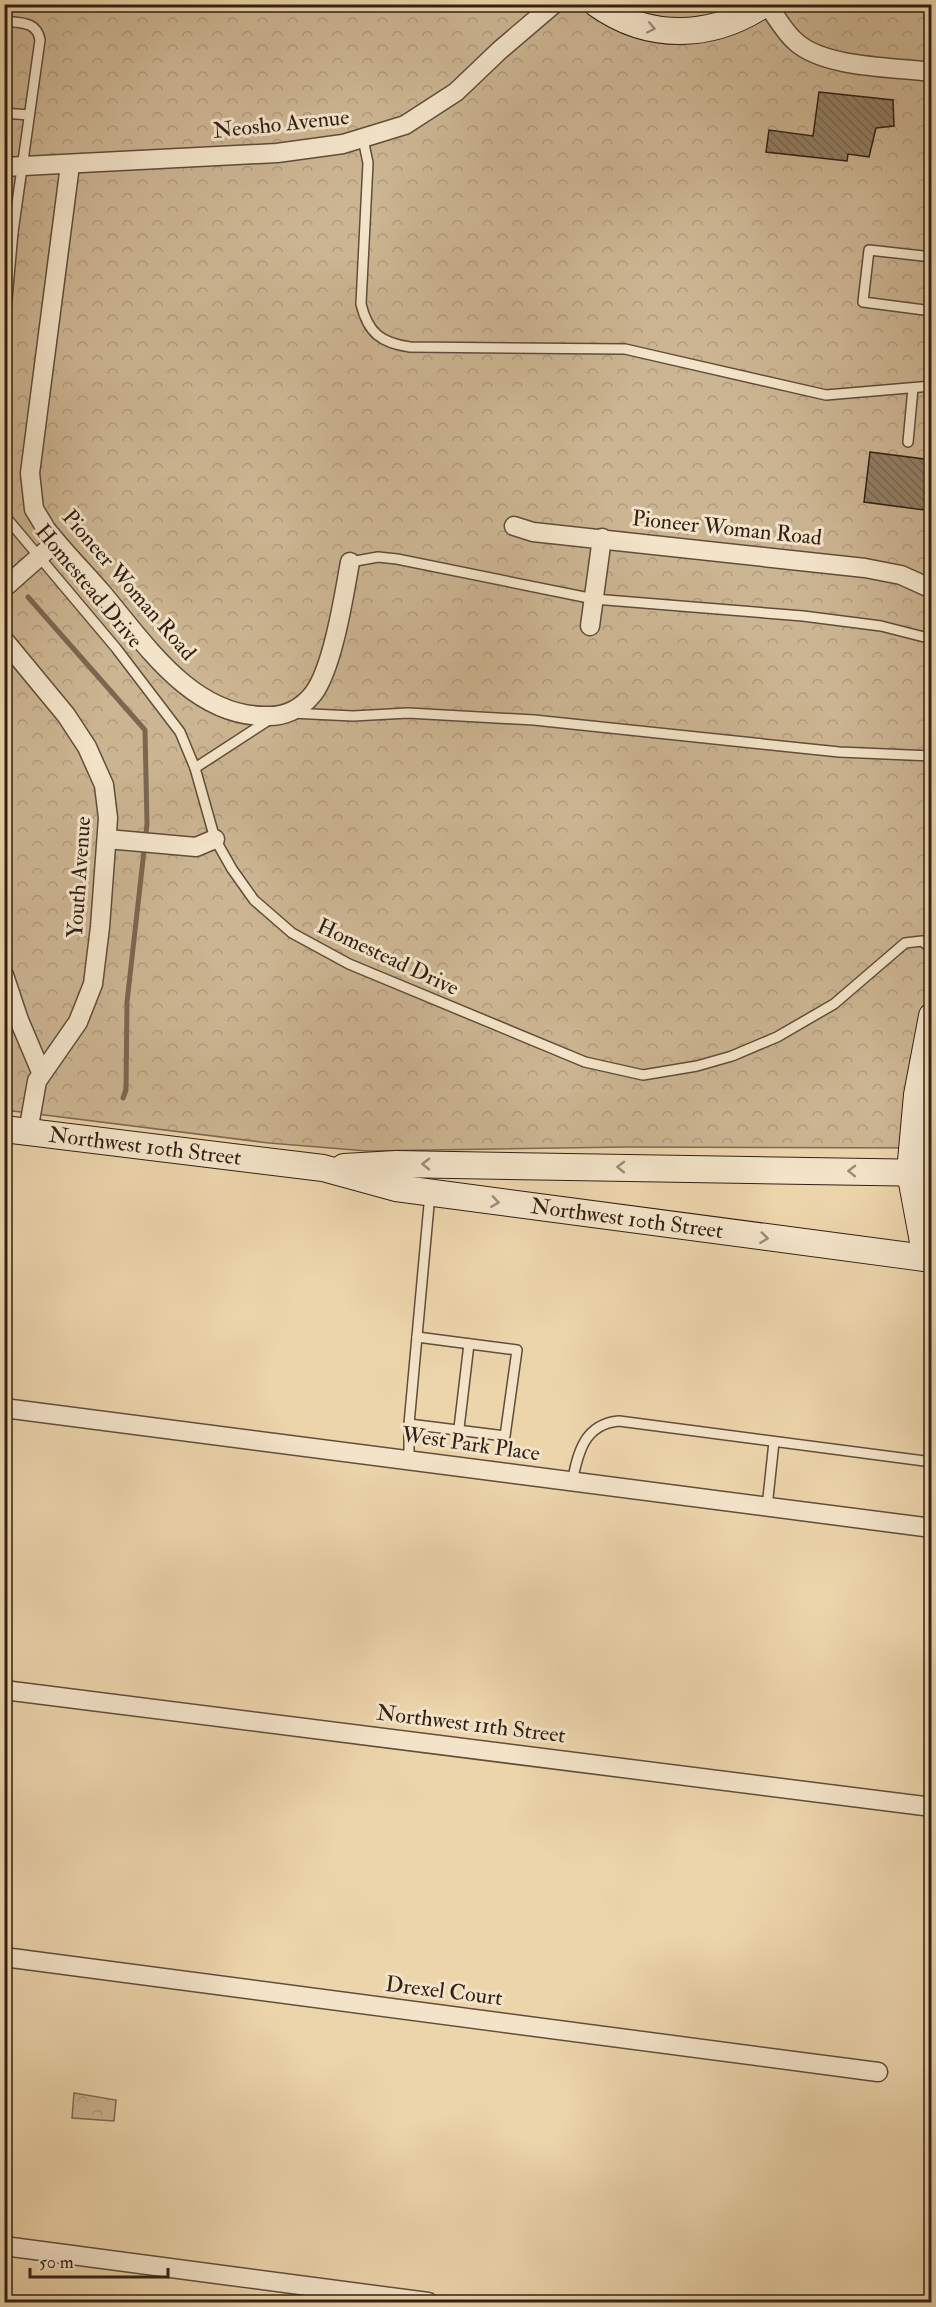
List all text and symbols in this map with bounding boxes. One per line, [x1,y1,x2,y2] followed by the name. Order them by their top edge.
[646,21,656,34] one-way arrow
[211,103,351,145] street label: Neosho Avenue
[56,504,202,666] street label: Pioneer Woman Road
[631,504,823,552] street label: Pioneer Woman Road
[29,518,149,654] street label: Homestead Drive
[61,815,97,939] street label: Youth Avenue
[313,912,463,1002] street label: Homestead Drive
[47,1121,243,1172] street label: Northwest 10th Street
[422,1158,431,1170] one-way arrow
[617,1161,626,1174] one-way arrow
[847,1165,856,1178] one-way arrow
[529,1192,725,1245] street label: Northwest 10th Street
[491,1195,500,1207] one-way arrow
[759,1231,768,1243] one-way arrow
[399,1420,542,1468] street label: West Park Place
[375,1699,567,1749] street label: Northwest 11th Street
[384,1970,504,2012] street label: Drexel Court
[30,2241,168,2279] scale bar
[39,2251,74,2274] text: 50 m

